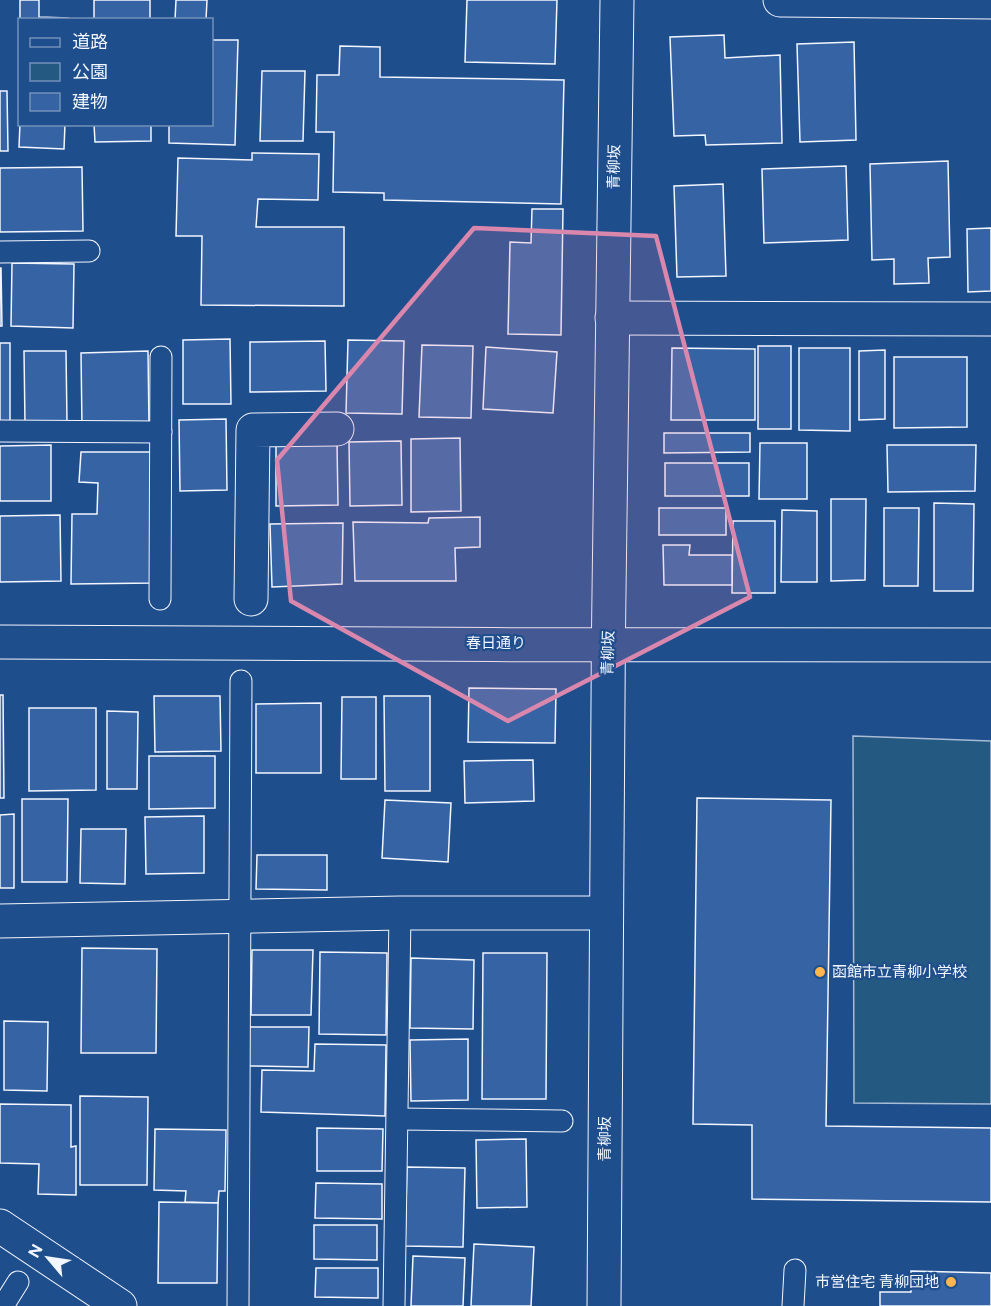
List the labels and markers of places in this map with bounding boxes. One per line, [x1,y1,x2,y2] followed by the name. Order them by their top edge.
[832,963,967,981] place label: 函館市立青柳小学校
[813,965,827,979] marker: 函館市立青柳小学校
[815,1273,939,1291] place label: 市営住宅 青柳団地
[944,1275,958,1289] marker: 市営住宅 青柳団地

